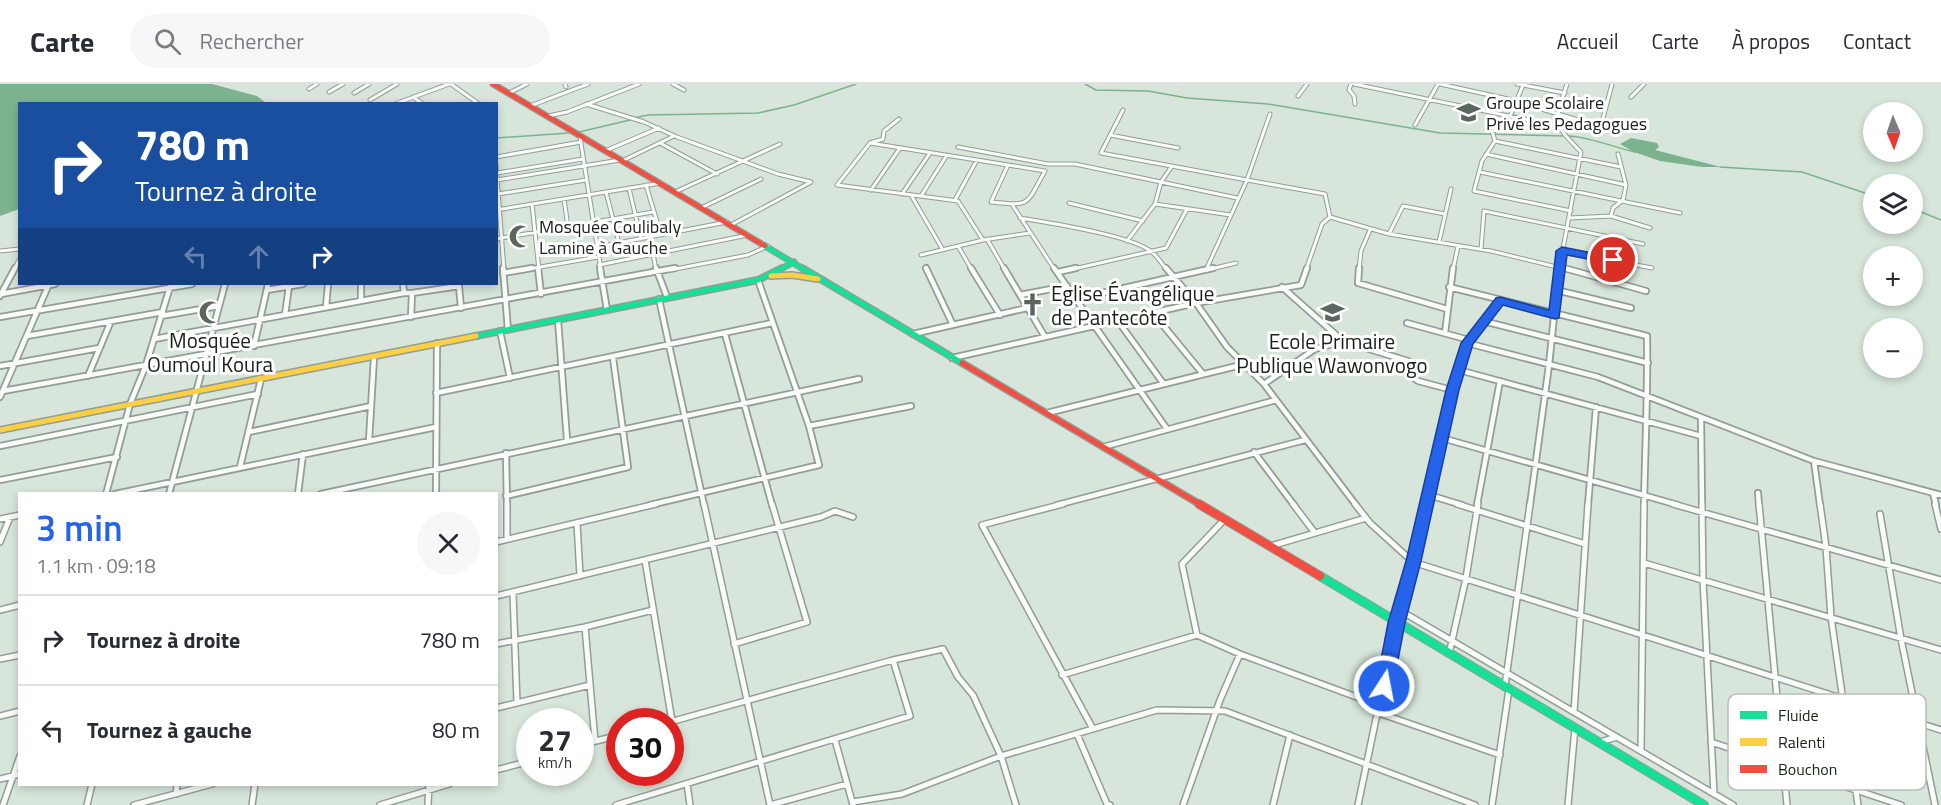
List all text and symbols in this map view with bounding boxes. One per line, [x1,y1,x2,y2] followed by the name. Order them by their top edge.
[130,14,550,68] search box
[30,20,94,63] text: Carte
[199,24,304,58] text: Rechercher
[151,25,184,58] icon: search
[1557,25,1619,57] text: Accueil
[1652,25,1699,57] text: Carte
[1732,25,1810,57] text: À propos
[1843,25,1911,57] text: Contact
[1486,89,1647,137] place label: Groupe Scolaire Privé les Pedagogues
[1455,99,1481,125] school or university icon: Groupe Scolaire Privé les Pedagogues
[1863,102,1923,162] north arrow
[1863,102,1923,378] map controls
[135,112,250,176] text: 780 m
[36,126,114,204] icon: right
[135,170,317,211] text: Tournez à droite
[1863,174,1923,234] button: layers
[539,213,681,261] place label: Mosquée Coulibaly Lamine à Gauche
[508,223,534,249] mosque icon: Mosquée Coulibaly Lamine à Gauche
[1587,234,1638,285] pin
[179,240,212,273] icon: left
[242,240,275,273] icon: ahead
[305,240,338,273] icon: right
[1596,243,1629,276] icon: arrive
[1863,246,1923,306] button: +
[1051,277,1214,333] place label: Eglise Évangélique de Pantecôte
[1020,292,1046,318] church icon: Eglise Évangélique de Pantecôte
[197,299,223,325] mosque icon: Mosquée Oumoul Koura
[1319,300,1345,326] school or university icon: Ecole Primaire Publique Wawonvogo
[1863,318,1923,378] button: −
[147,324,273,380] place label: Mosquée Oumoul Koura
[1236,325,1428,381] place label: Ecole Primaire Publique Wawonvogo
[36,500,123,555] text: 3 min
[417,512,480,575] button: close
[36,550,156,581] text: 1.1 km · 09:18
[87,623,240,657] text: Tournez à droite
[420,623,480,657] text: 780 m
[36,624,69,657] icon: right
[1352,654,1416,718] position arrow
[1728,694,1926,790] legend
[1778,703,1819,727] text: Fluide
[606,708,684,786] speed limit sign: 30
[87,713,252,747] text: Tournez à gauche
[432,713,480,747] text: 80 m
[36,714,69,747] icon: left
[538,717,572,763] text: 27
[1778,730,1825,754] text: Ralenti
[538,751,572,774] text: km/h
[1778,757,1837,781] text: Bouchon

